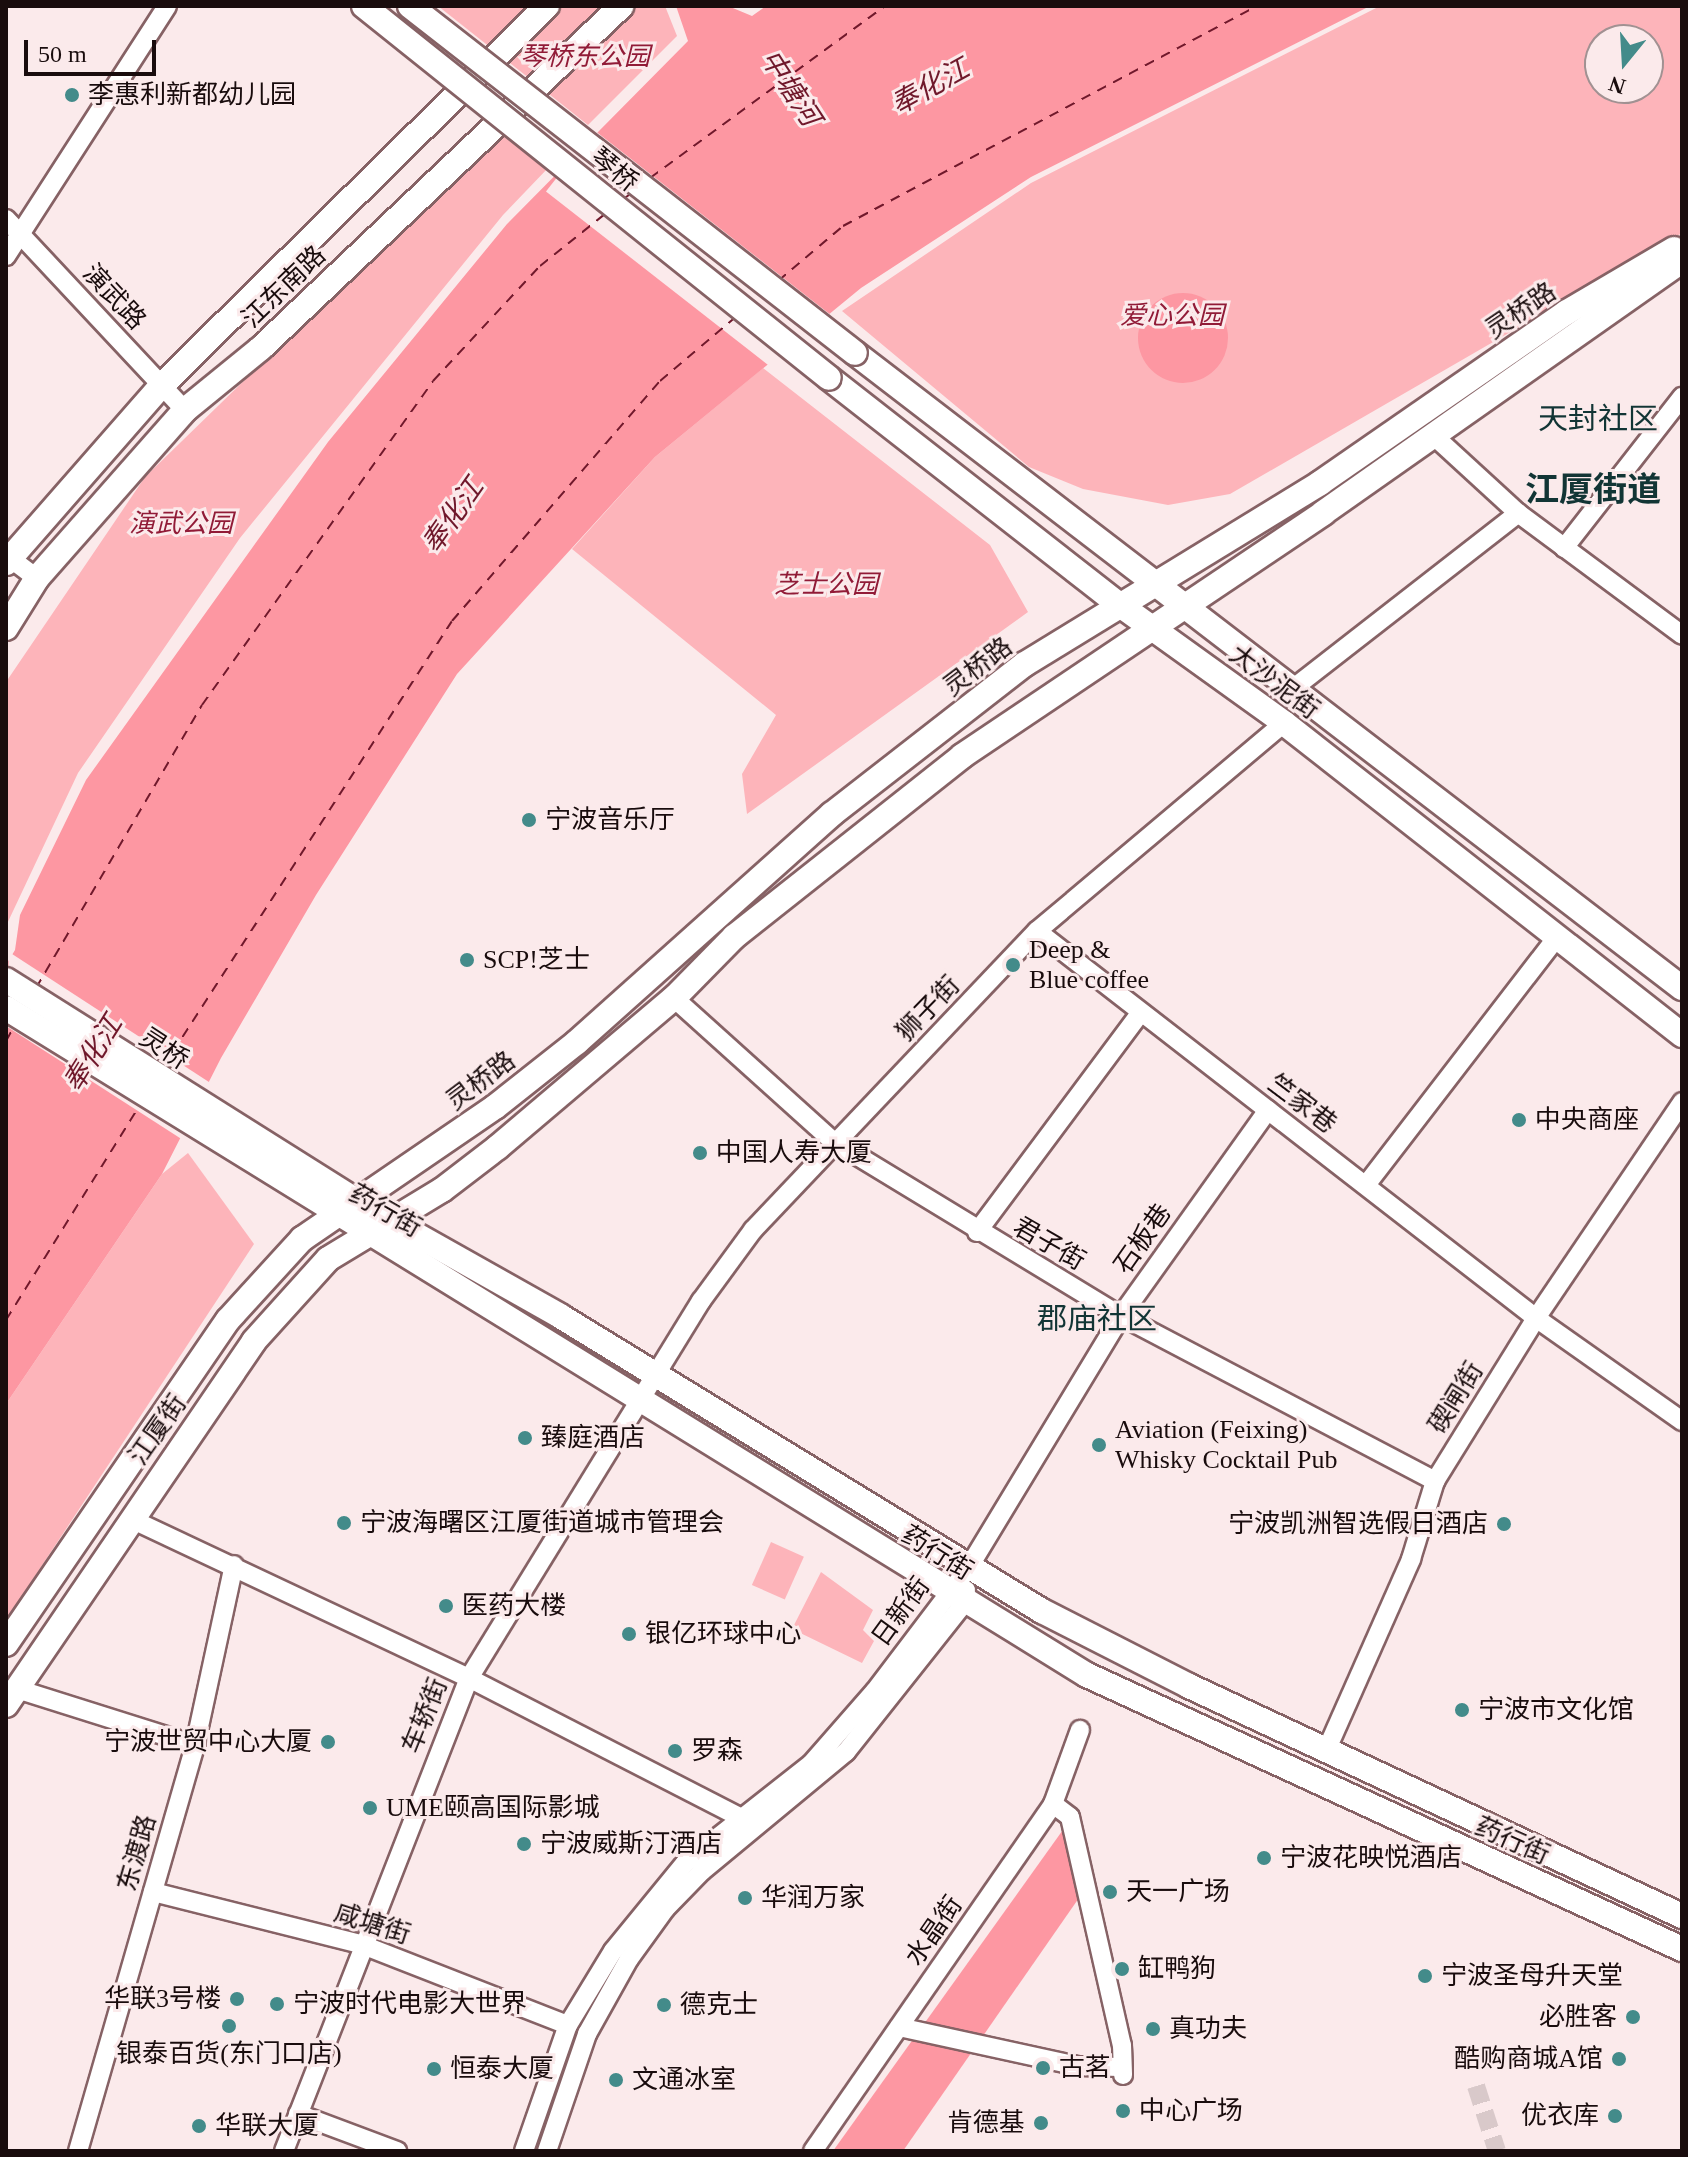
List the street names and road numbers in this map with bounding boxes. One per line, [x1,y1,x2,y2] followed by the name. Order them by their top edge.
[584,142,644,198] street label: 琴桥
[236,240,332,334] street label: 江东南路
[76,258,152,336] street label: 演武路
[1480,276,1562,346] street label: 灵桥路
[937,631,1019,703] street label: 灵桥路
[1223,638,1325,726] street label: 大沙泥街
[890,970,966,1048] street label: 狮子街
[134,1022,194,1076] street label: 灵桥
[440,1045,522,1117] street label: 灵桥路
[1261,1068,1343,1140] street label: 竺家巷
[343,1178,427,1244] street label: 药行街
[1108,1198,1178,1280] street label: 石板巷
[1007,1211,1091,1277] street label: 君子街
[1422,1357,1490,1439] street label: 碶闸街
[123,1389,193,1471] street label: 江厦街
[896,1519,978,1587] street label: 药行街
[865,1571,937,1653] street label: 日新街
[396,1674,454,1758] street label: 车轿街
[111,1811,163,1895] street label: 东渡路
[1470,1811,1554,1871] street label: 药行街
[899,1890,969,1972] street label: 水晶街
[330,1897,414,1951] street label: 咸塘街

